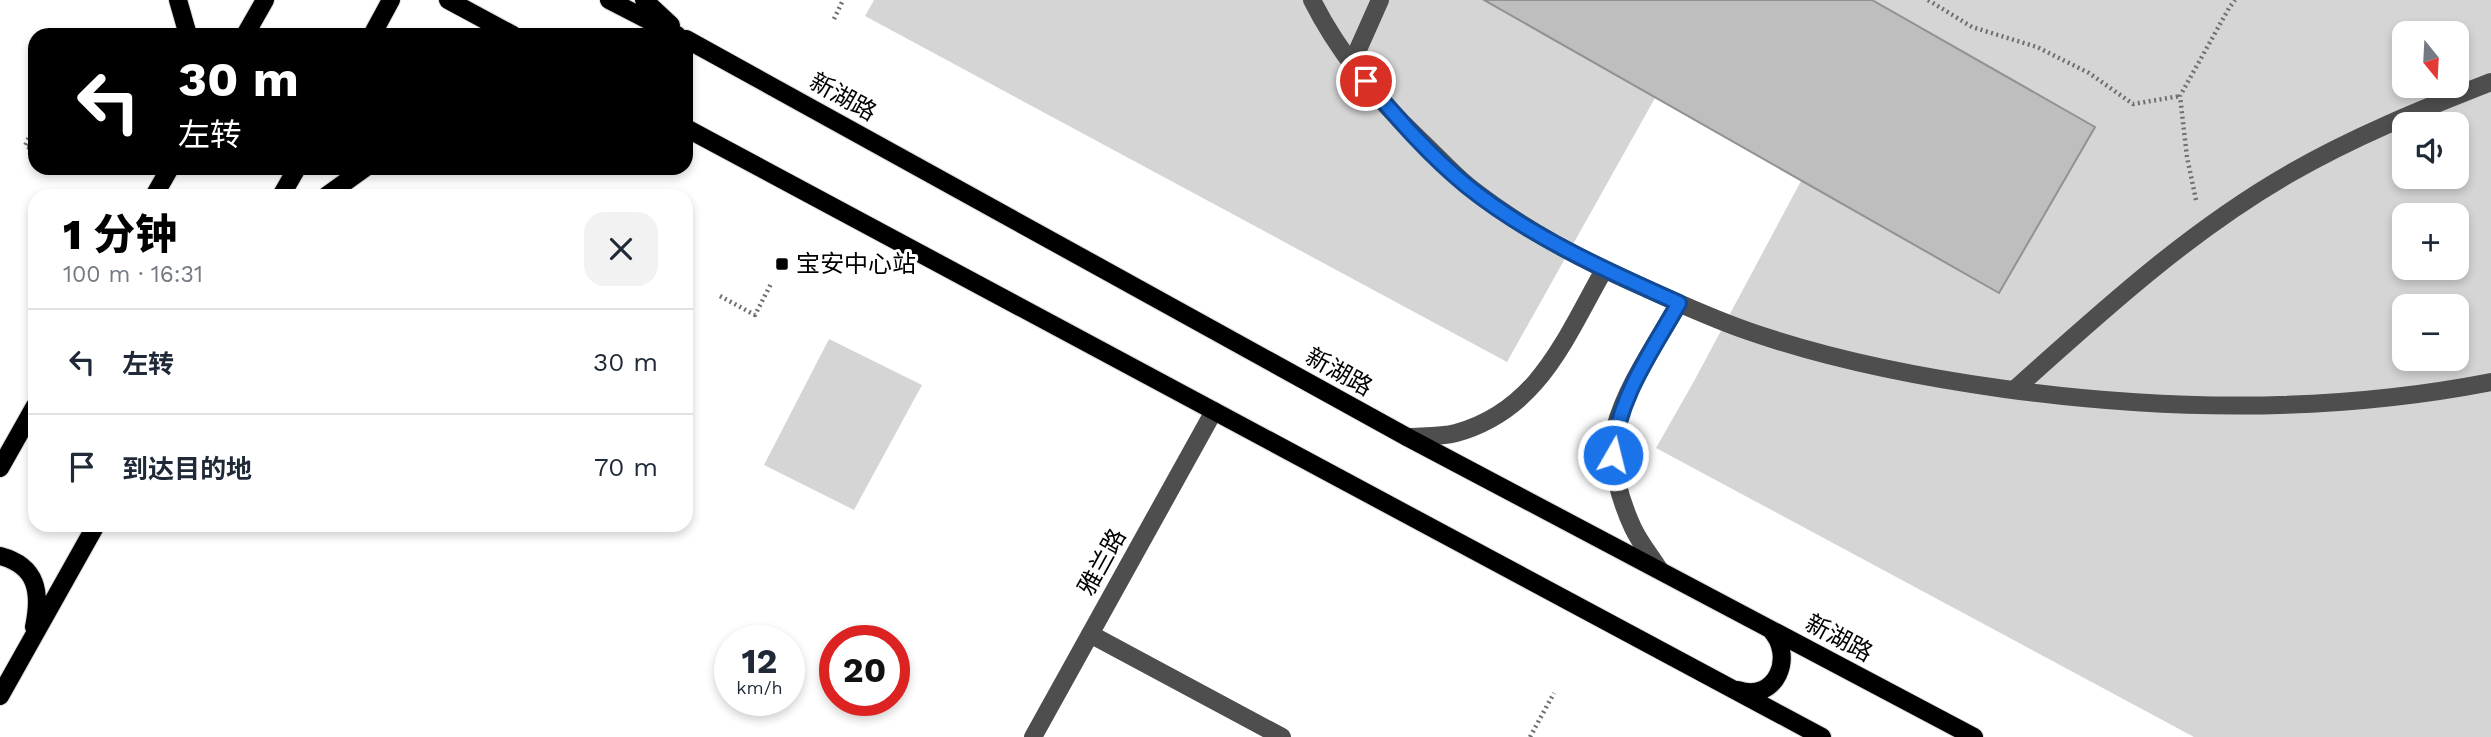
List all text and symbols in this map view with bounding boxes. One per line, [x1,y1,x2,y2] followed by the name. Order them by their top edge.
[2392,21,2469,98] north arrow
[2392,21,2469,371] map controls
[178,50,299,108] text: 30 m
[1336,51,1396,111] pin
[63,56,154,147] icon: left
[1347,62,1385,100] icon: arrive
[805,67,881,127] street label: 新湖路
[2392,112,2469,189] button: sound
[178,116,242,154] text: 左转
[2392,203,2469,280] button: +
[63,210,177,259] text: 1 分钟
[584,212,658,286] button: close
[796,250,916,278] place label: 宝安中心站
[774,256,790,272] marker: 宝安中心站
[63,261,203,288] text: 100 m · 16:31
[2392,294,2469,371] button: −
[1301,342,1377,402] street label: 新湖路
[63,343,101,381] icon: left
[593,347,658,377] text: 30 m
[122,349,174,379] text: 左转
[1576,418,1650,492] position arrow
[63,448,101,486] icon: arrive
[594,452,658,482] text: 70 m
[122,454,252,484] text: 到达目的地
[1072,524,1132,600] street label: 雅兰路
[1801,609,1877,667] street label: 新湖路
[819,625,910,716] speed limit sign: 20
[742,640,777,682] text: 12
[736,677,783,698] text: km/h

